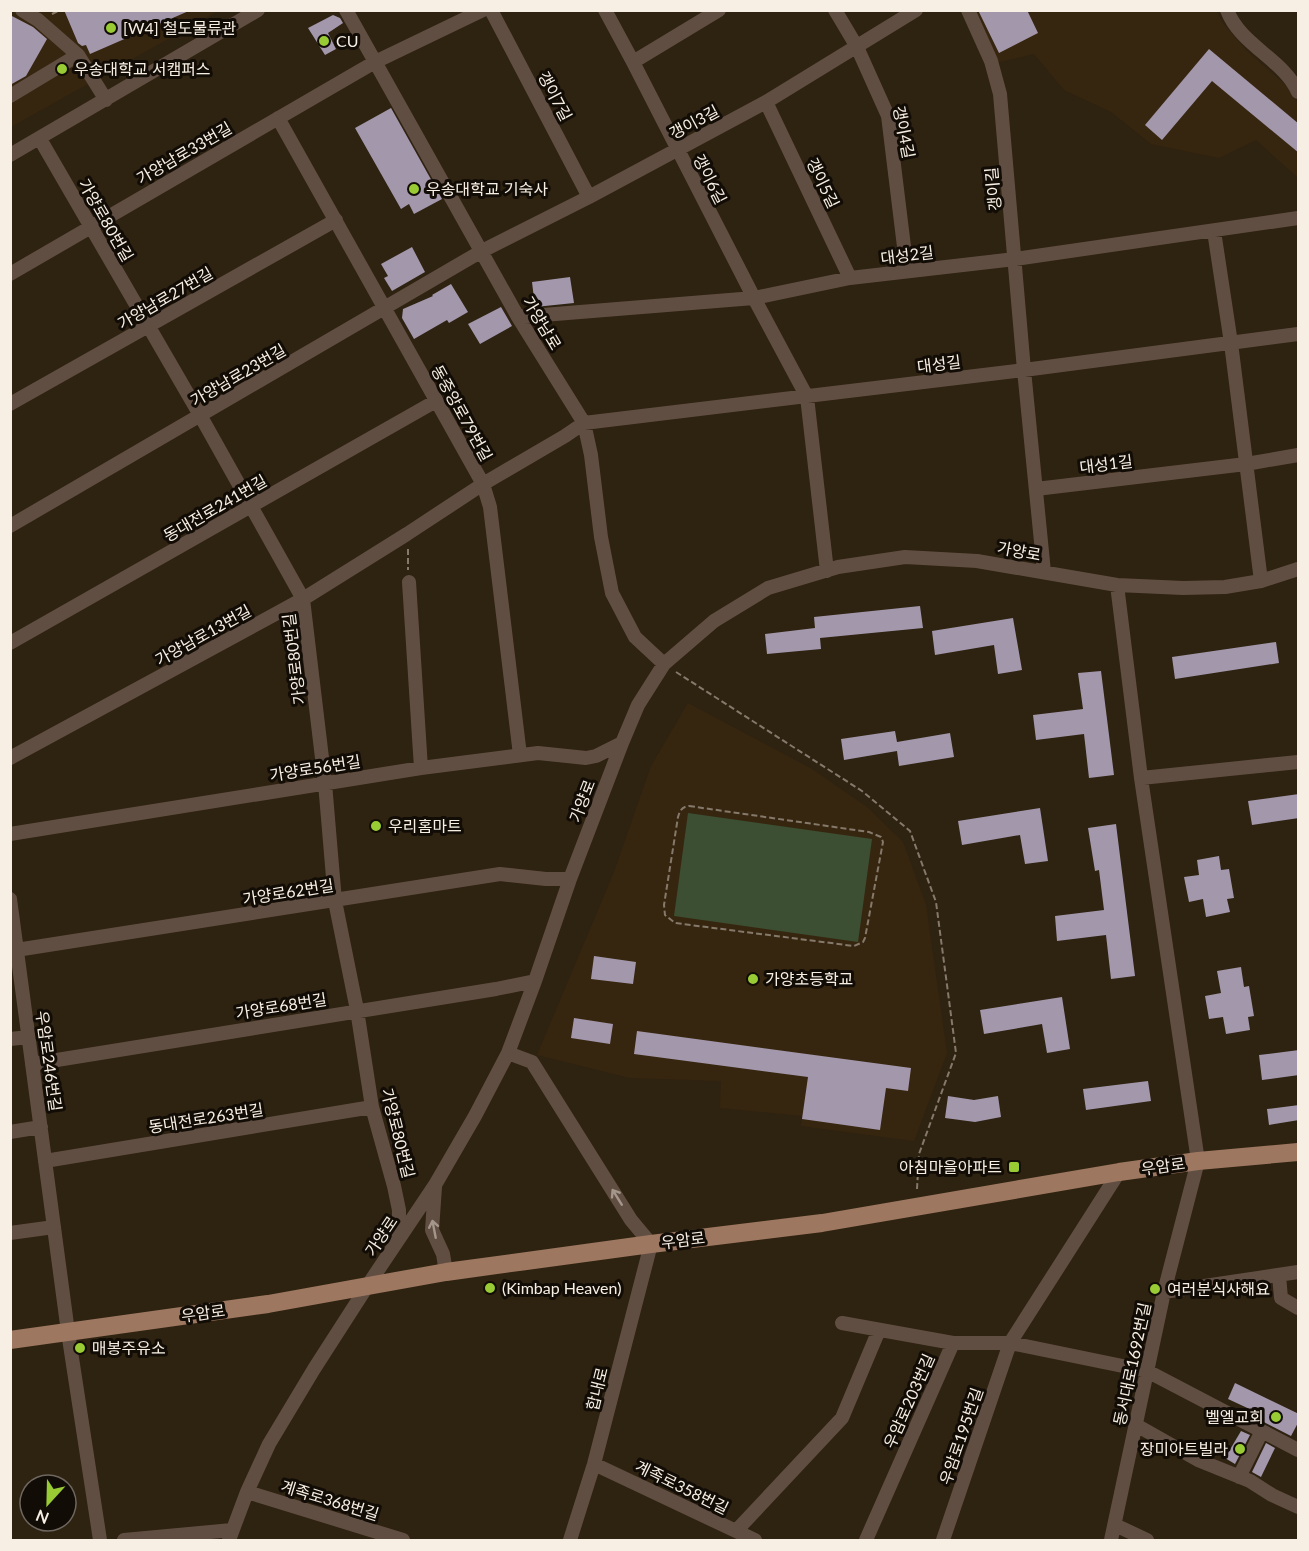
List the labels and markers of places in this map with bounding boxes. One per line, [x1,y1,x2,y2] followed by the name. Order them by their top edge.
[123,18,237,37] place label: [W4] 철도물류관
[104,21,118,35] marker: [W4] 철도물류관
[336,31,358,50] place label: CU
[317,34,331,48] marker: CU
[74,59,211,78] place label: 우송대학교 서캠퍼스
[55,62,69,76] marker: 우송대학교 서캠퍼스
[426,179,548,198] place label: 우송대학교 기숙사
[407,182,421,196] marker: 우송대학교 기숙사
[388,816,462,835] place label: 우리홈마트
[369,819,383,833] marker: 우리홈마트
[765,969,853,988] place label: 가양초등학교
[746,972,760,986] marker: 가양초등학교
[899,1157,1002,1176] place label: 아침마을아파트
[1007,1160,1021,1174] marker: 아침마을아파트
[502,1278,621,1297] place label: (Kimbap Heaven)
[1167,1279,1270,1298] place label: 여러분식사해요
[483,1281,497,1295] marker: (Kimbap Heaven)
[1148,1282,1162,1296] marker: 여러분식사해요
[92,1338,166,1357] place label: 매봉주유소
[73,1341,87,1355] marker: 매봉주유소
[1205,1407,1264,1426] place label: 벨엘교회
[1269,1410,1283,1424] marker: 벨엘교회
[1140,1439,1228,1458] place label: 장미아트빌라
[1233,1442,1247,1456] marker: 장미아트빌라

